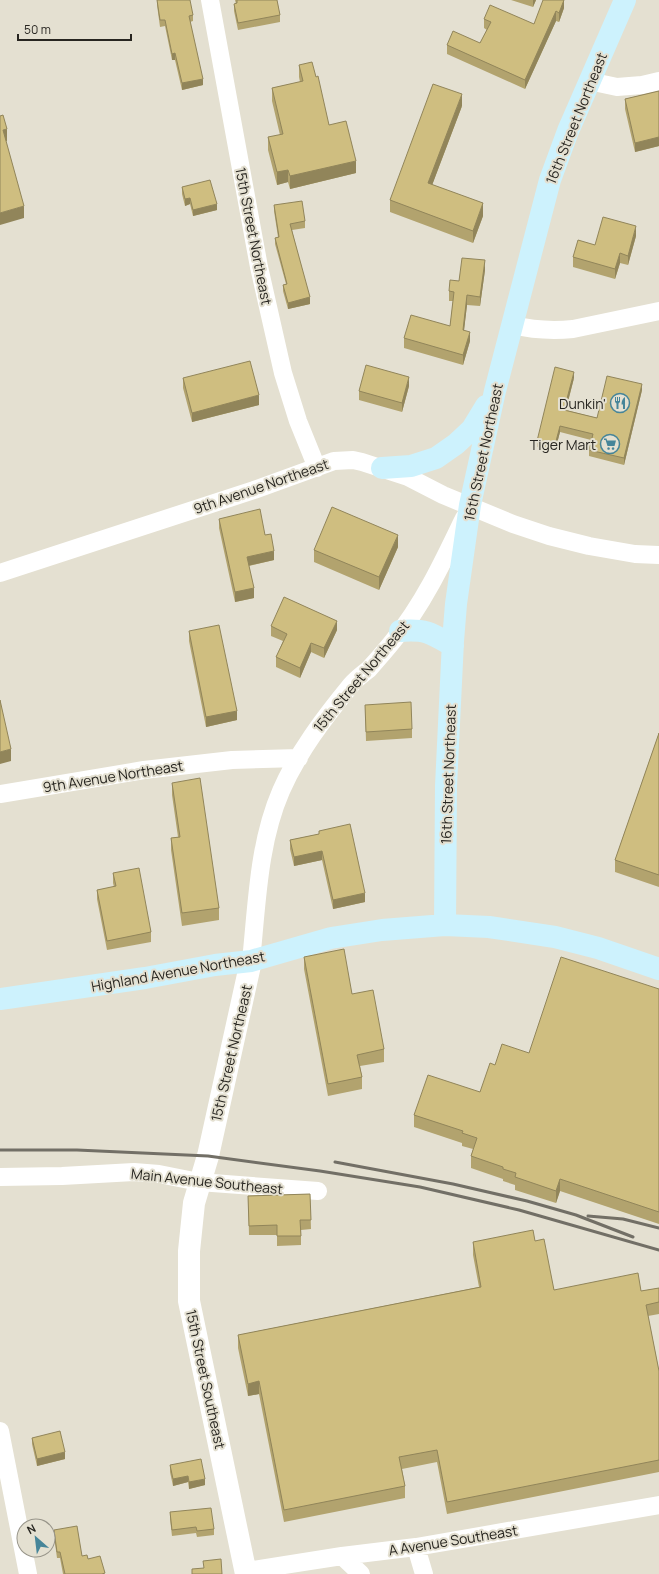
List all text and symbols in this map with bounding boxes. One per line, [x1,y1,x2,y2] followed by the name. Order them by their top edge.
[18,16,131,42] scale bar
[24,21,51,38] text: 50 m
[541,49,611,187] street label: 16th Street Northeast
[231,166,277,307] street label: 15th Street Northeast
[459,381,507,523] street label: 16th Street Northeast
[609,392,631,414] restaurant icon: Dunkin'
[559,394,606,413] place label: Dunkin'
[599,433,621,455] supermarket icon: Tiger Mart
[530,435,596,454] place label: Tiger Mart
[191,454,331,518] street label: 9th Avenue Northeast
[309,616,413,736] street label: 15th Street Northeast
[436,703,460,844] street label: 16th Street Northeast
[42,755,185,796] street label: 9th Avenue Northeast
[90,946,267,996] street label: Highland Avenue Northeast
[206,982,256,1123] street label: 15th Street Northeast
[130,1164,284,1198] street label: Main Avenue Southeast
[182,1308,230,1451] street label: 15th Street Southeast
[16,1518,56,1558] north arrow
[24,1520,38,1537] text: N
[387,1520,519,1560] street label: A Avenue Southeast

